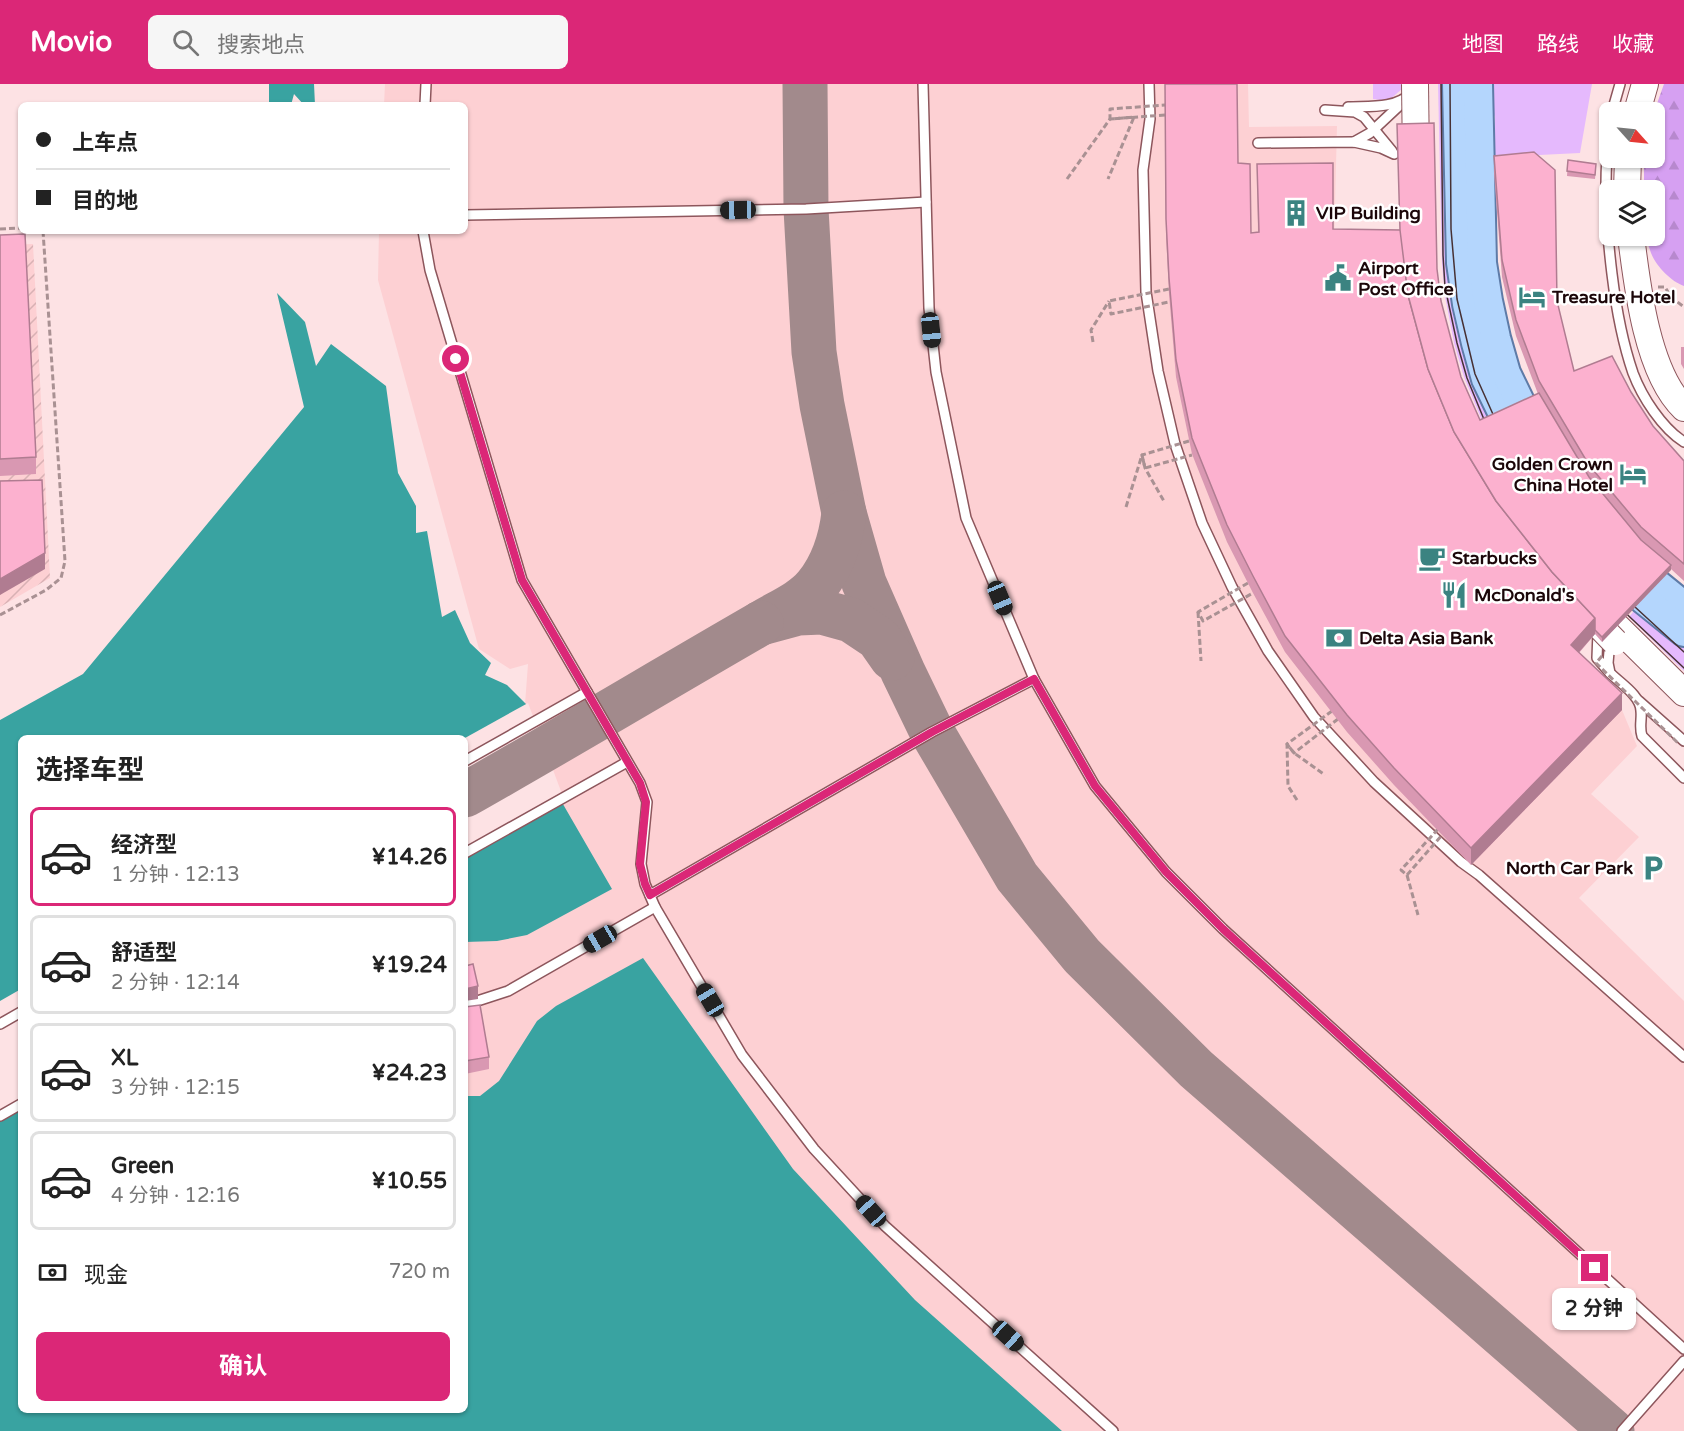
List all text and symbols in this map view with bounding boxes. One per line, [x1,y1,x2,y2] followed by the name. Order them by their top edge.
[148,15,568,69] search box
[30,25,112,59] text: Movio
[169,26,202,59] icon: search
[217,32,305,58] text: 搜索地点
[1462,32,1504,57] text: 地图
[1537,32,1579,57] text: 路线
[1612,32,1654,57] text: 收藏
[1599,102,1665,168] north arrow
[1599,102,1665,246] map controls
[72,130,138,156] text: 上车点
[1599,180,1665,246] button: layers
[72,188,138,214] text: 目的地
[1281,198,1311,228] building icon: VIP Building
[720,201,756,219] car
[1316,202,1421,224] place label: VIP Building
[1358,257,1454,300] place label: Airport Post Office
[1323,263,1353,293] public building icon: Airport Post Office
[1517,282,1547,312] hotel icon: Treasure Hotel
[1551,286,1676,308] place label: Treasure Hotel
[920,311,942,349] car
[442,345,469,372] route start
[1492,453,1613,496] place label: Golden Crown China Hotel
[1618,459,1648,489] hotel icon: Golden Crown China Hotel
[1417,543,1447,573] cafe icon: Starbucks
[1452,547,1537,569] place label: Starbucks
[985,578,1015,618] car
[1439,580,1469,610] restaurant icon: McDonald's
[1474,584,1575,606] place label: McDonald's
[1324,623,1354,653] bank icon: Delta Asia Bank
[1359,627,1493,649] place label: Delta Asia Bank
[36,754,144,787] text: 选择车型
[39,830,93,884] icon: car
[111,832,177,858] text: 经济型
[372,844,447,870] text: ¥14.26
[1638,853,1668,883] parking icon: North Car Park
[1506,857,1633,879] place label: North Car Park
[111,863,240,887] text: 1 分钟 · 12:13
[580,922,620,956] car
[39,938,93,992] icon: car
[111,940,177,966] text: 舒适型
[372,952,447,978] text: ¥19.24
[111,971,240,995] text: 2 分钟 · 12:14
[693,980,727,1020] car
[111,1045,138,1071] text: XL
[39,1046,93,1100] icon: car
[372,1060,447,1086] text: ¥24.23
[111,1076,240,1100] text: 3 分钟 · 12:15
[111,1153,174,1179] text: Green
[39,1154,93,1208] icon: car
[372,1168,447,1194] text: ¥10.55
[111,1184,240,1208] text: 4 分钟 · 12:16
[852,1192,890,1230] car
[1581,1254,1608,1281] route end
[36,1256,69,1289] icon: cash
[389,1260,450,1284] text: 720 m
[84,1262,128,1288] text: 现金
[1553,1289,1637,1331] callout: 2 分钟
[1565,1297,1623,1321] text: 2 分钟
[989,1317,1027,1355] car
[36,1332,450,1401] button: 确认

